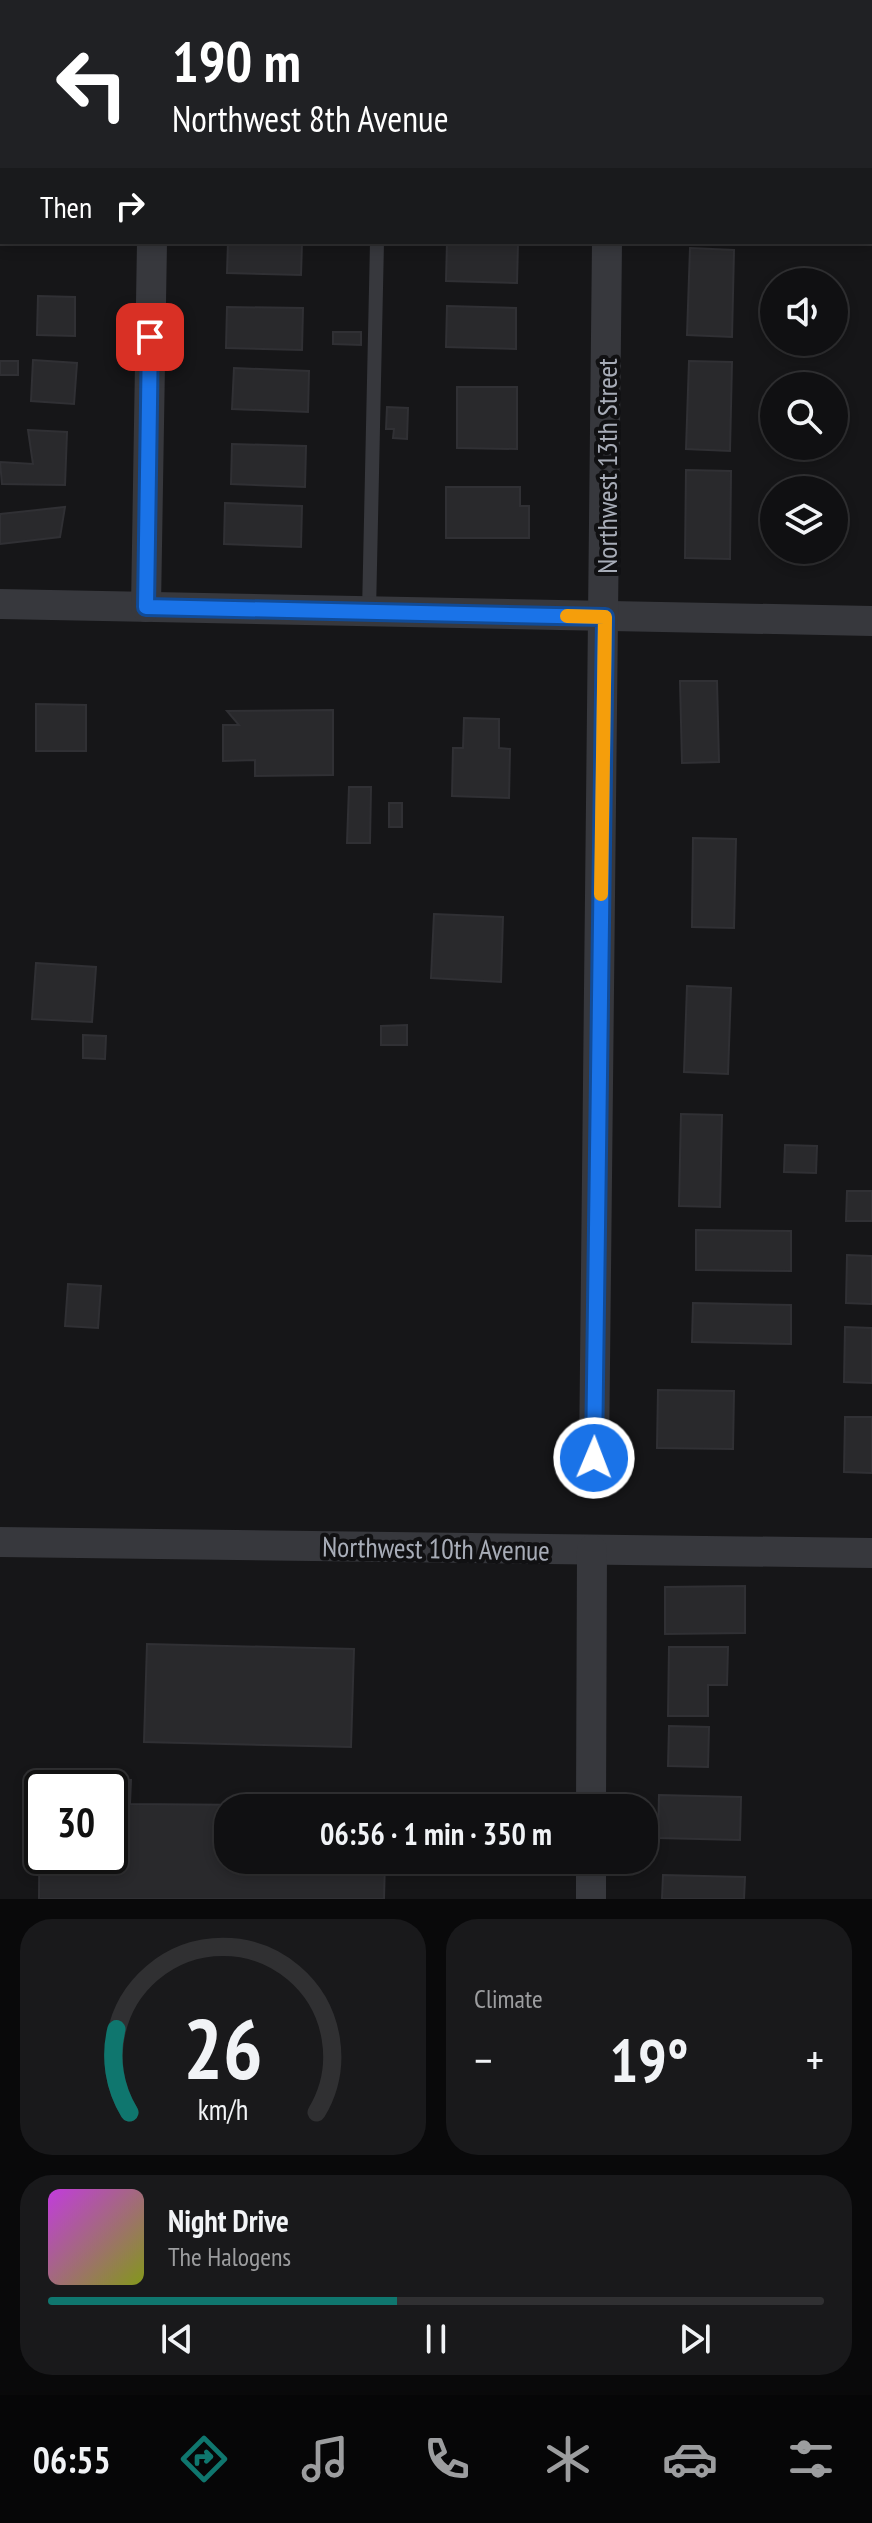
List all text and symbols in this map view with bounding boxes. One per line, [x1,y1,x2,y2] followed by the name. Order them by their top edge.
[172,25,301,97] text: 190 m
[40,32,144,136] icon: left
[172,95,449,142] text: Northwest 8th Avenue
[108,184,152,228] icon: right
[40,187,92,226] text: Then
[760,268,848,564] map controls
[760,268,848,356] button: sound
[116,303,184,371] pin
[128,315,172,359] icon: arrive
[588,358,625,574] street label: Northwest 13th Street
[760,372,848,460] button: search
[760,476,848,564] button: layers
[552,1416,636,1500] position arrow
[322,1528,550,1568] street label: Northwest 10th Avenue
[24,1770,128,1874] speed limit sign: 30
[320,1814,552,1853] text: 06:56 · 1 min · 350 m
[474,1982,543,2015] text: Climate
[183,1994,263,2102] text: 26
[609,2021,689,2099] text: 19°
[474,2031,492,2088] text: −
[806,2031,824,2088] text: +
[198,2091,248,2128] text: km/h
[168,2201,289,2240] text: Night Drive
[168,2240,291,2273] text: The Halogens
[155,2317,199,2361] icon: previous
[414,2317,458,2361] icon: pause
[673,2317,717,2361] icon: next
[176,2431,232,2487] icon: directions
[297,2431,353,2487] icon: music
[419,2431,475,2487] icon: phone
[540,2431,596,2487] icon: climate
[662,2431,718,2487] icon: car
[783,2431,839,2487] icon: filters
[33,2436,111,2483] text: 06:55

